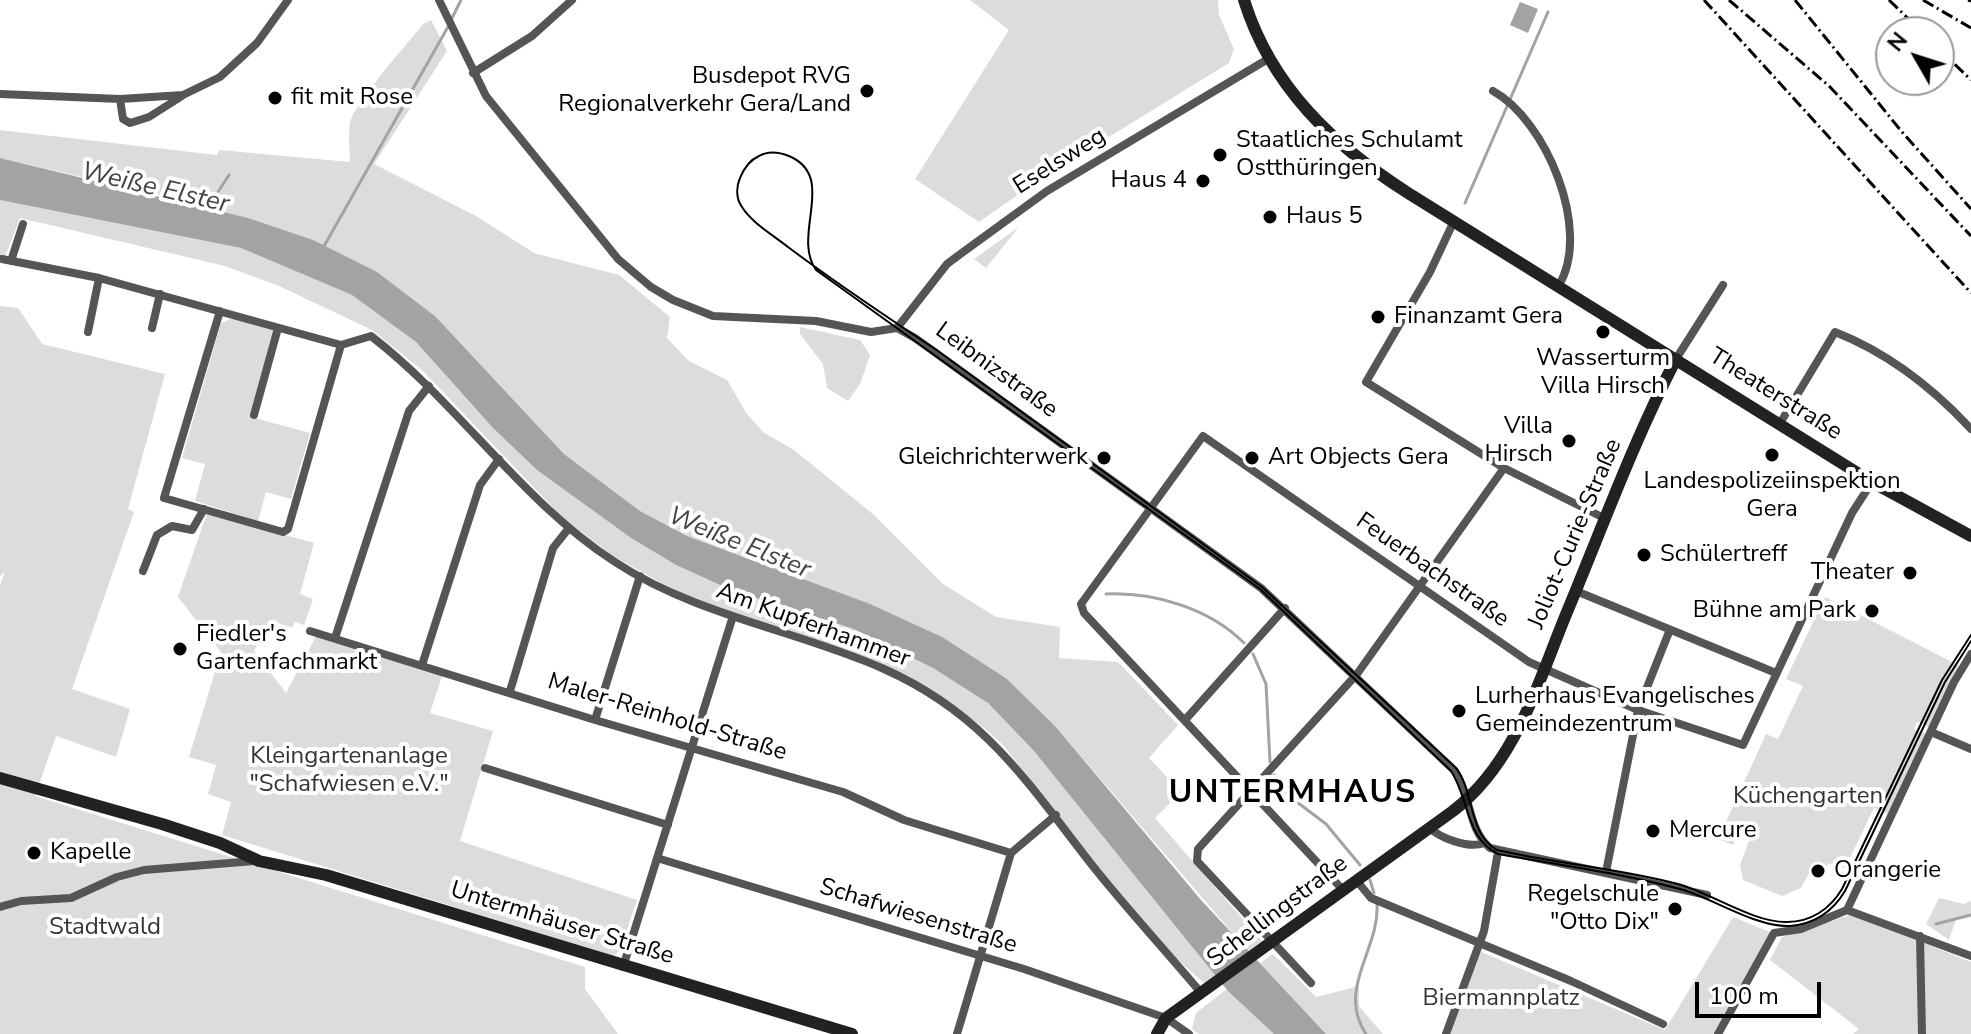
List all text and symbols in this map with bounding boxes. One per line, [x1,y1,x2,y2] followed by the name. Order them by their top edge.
[1875,16,1955,96] north arrow
[1881,26,1915,58] text: N
[558,63,851,119] place label: Busdepot RVG Regionalverkehr Gera/Land
[858,82,876,100] marker: Busdepot RVG Regionalverkehr Gera/Land
[291,84,413,112] place label: fit mit Rose
[266,89,284,107] marker: fit mit Rose
[1009,122,1111,202] street label: Eselsweg
[1236,127,1463,183] place label: Staatliches Schulamt Ostthüringen
[1211,146,1229,164] marker: Staatliches Schulamt Ostthüringen
[78,157,232,221] water label: Weiße Elster
[1110,167,1187,195] place label: Haus 4
[1194,172,1212,190] marker: Haus 4
[1286,203,1363,231] place label: Haus 5
[1261,208,1279,226] marker: Haus 5
[1394,303,1563,331] place label: Finanzamt Gera
[1369,308,1387,326] marker: Finanzamt Gera
[929,317,1063,425] street label: Leibnizstraße
[1594,323,1612,341] marker: Wasserturm Villa Hirsch
[1703,343,1847,447] street label: Theaterstraße
[1536,345,1670,401] place label: Wasserturm Villa Hirsch
[1484,413,1553,469] place label: Villa Hirsch
[1560,432,1578,450] marker: Villa Hirsch
[1523,435,1629,633] street label: Joliot-Curie-Straße
[898,444,1088,472] place label: Gleichrichterwerk
[1268,444,1449,472] place label: Art Objects Gera
[1763,446,1781,464] marker: Landespolizeiinspektion Gera
[1095,449,1113,467] marker: Gleichrichterwerk
[1243,449,1261,467] marker: Art Objects Gera
[1643,468,1901,524] place label: Landespolizeiinspektion Gera
[663,501,815,587] water label: Weiße Elster
[1350,508,1514,634] street label: Feuerbachstraße
[1660,541,1787,569] place label: Schülertreff
[1635,546,1653,564] marker: Schülertreff
[1811,559,1894,587] place label: Theater
[1901,564,1919,582] marker: Theater
[712,578,914,674] street label: Am Kupferhammer
[1693,597,1856,625] place label: Bühne am Park
[1863,602,1881,620] marker: Bühne am Park
[196,621,377,677] place label: Fiedler's Gartenfachmarkt
[171,640,189,658] marker: Fiedler's Gartenfachmarkt
[544,668,790,768] street label: Maler-Reinhold-Straße
[1475,683,1755,739] place label: Lurherhaus Evangelisches Gemeindezentrum
[1450,702,1468,720] marker: Lurherhaus Evangelisches Gemeindezentrum
[249,743,449,799] park label: Kleingartenanlage "Schafwiesen e.V."
[1169,775,1417,813] district label: UNTERMHAUS
[1733,783,1883,811] park label: Küchengarten
[1669,817,1757,845] place label: Mercure
[1644,822,1662,840] marker: Mercure
[50,839,131,867] place label: Kapelle
[25,844,43,862] marker: Kapelle
[1202,850,1354,974] street label: Schellingstraße
[1834,857,1941,885] place label: Orangerie
[1809,862,1827,880] marker: Orangerie
[816,873,1020,961] street label: Schafwiesenstraße
[447,876,677,972] street label: Untermhäuser Straße
[1527,881,1659,937] place label: Regelschule "Otto Dix"
[1666,900,1684,918] marker: Regelschule "Otto Dix"
[49,914,161,942] park label: Stadtwald
[1699,966,1825,1016] scale bar
[1709,980,1779,1012] text: 100 m
[1422,985,1580,1013] park label: Biermannplatz

